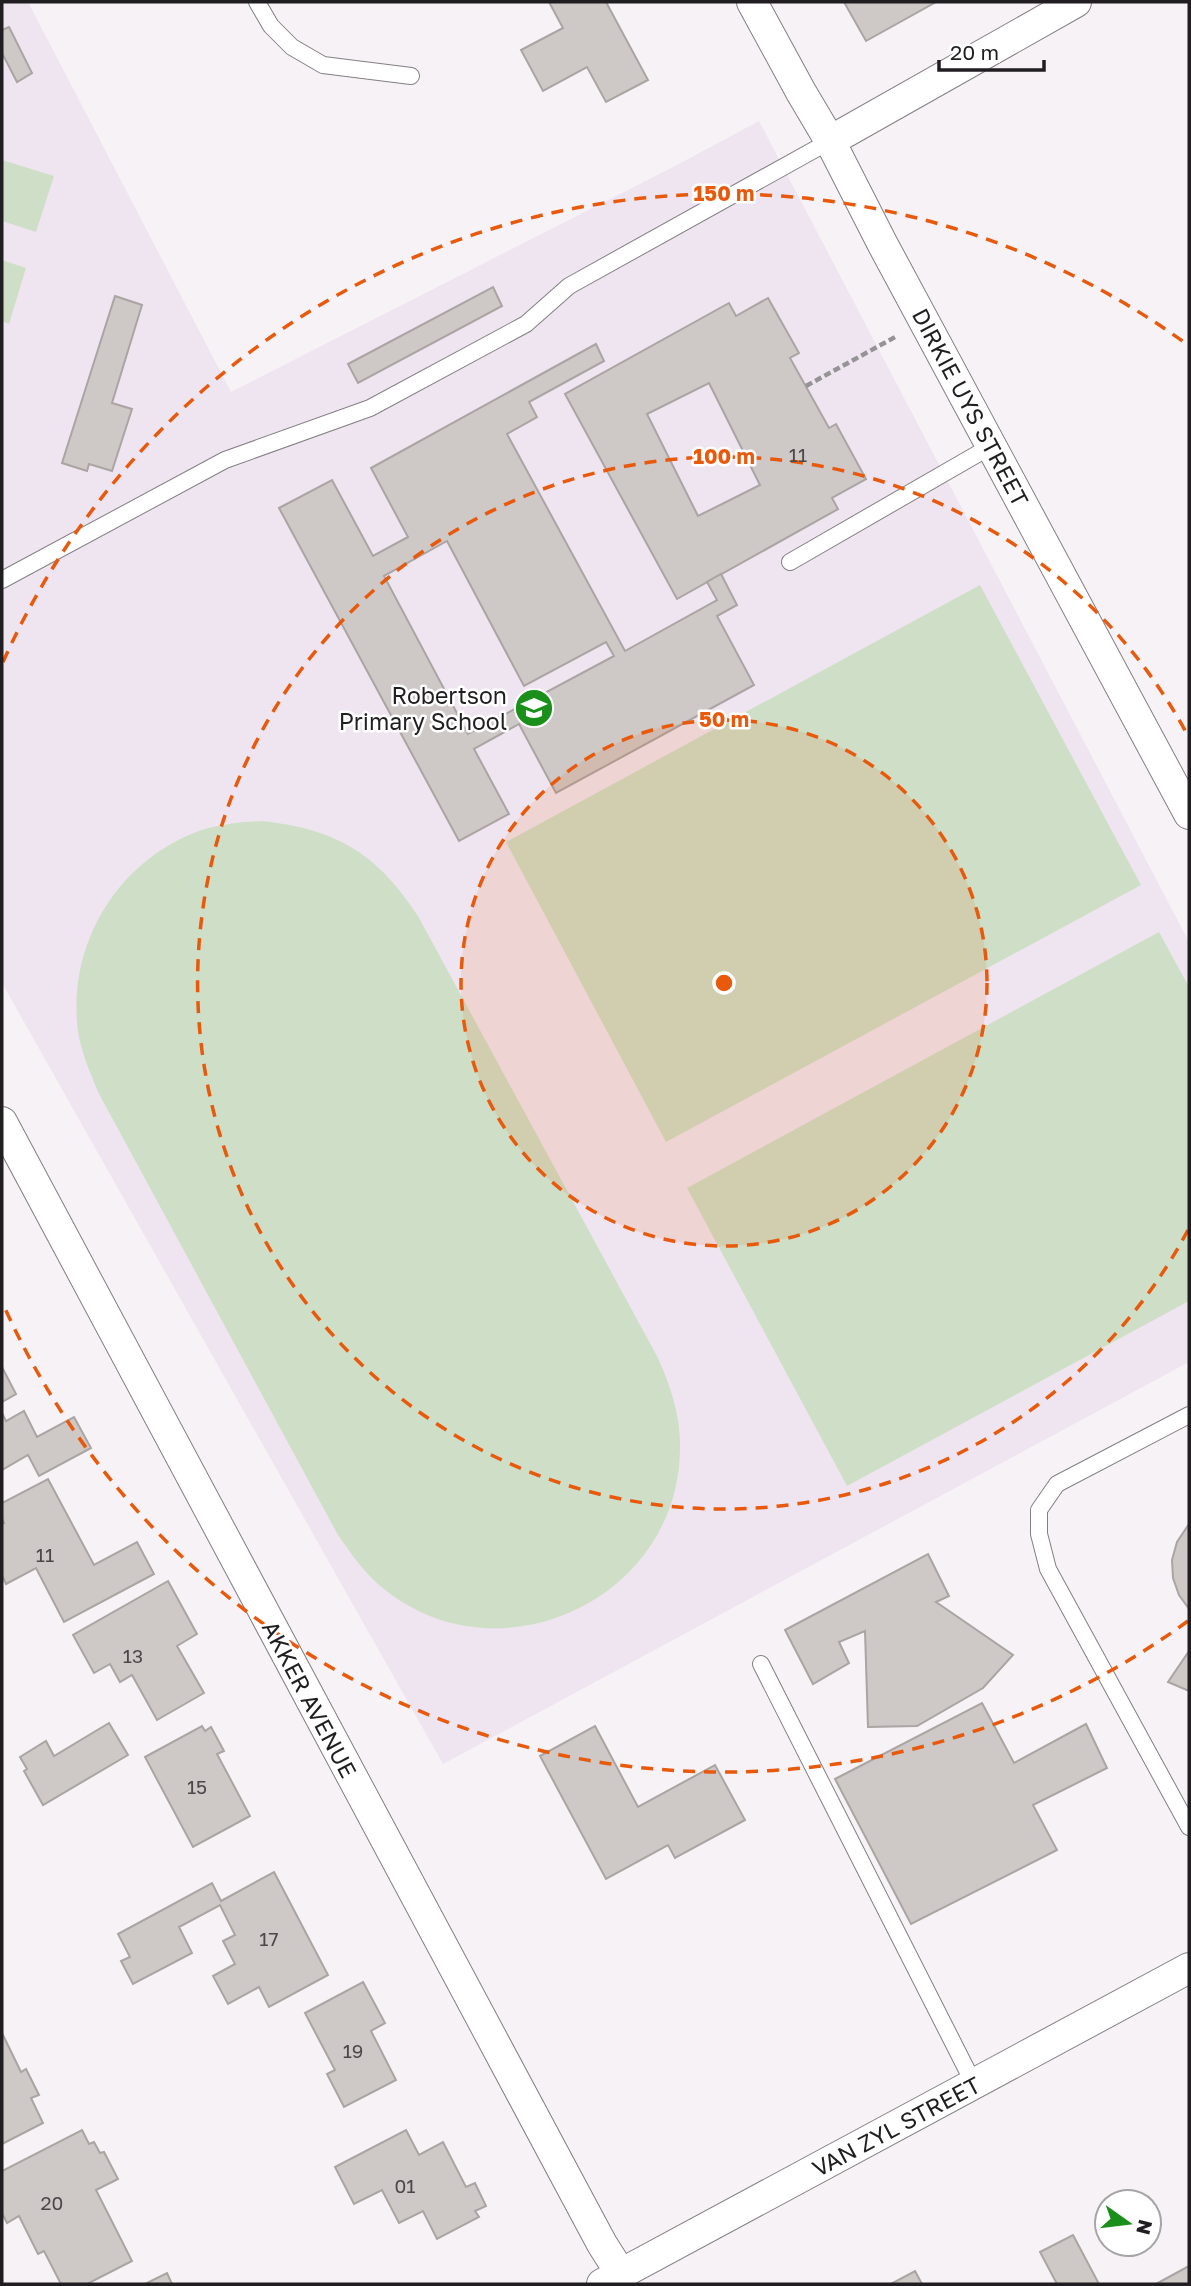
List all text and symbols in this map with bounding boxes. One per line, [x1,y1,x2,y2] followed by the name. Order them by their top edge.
[939,28,1044,72] scale bar
[950,39,999,65] text: 20 m
[694,180,754,206] text: 150 m
[907,303,1035,511] street label: DIRKIE UYS STREET
[693,443,755,469] text: 100 m
[789,443,807,466] house number: 11
[339,681,507,735] place label: Robertson Primary School
[513,687,555,729] school or university icon: Robertson Primary School
[699,706,749,732] text: 50 m
[712,971,736,995] centre of rings
[36,1543,54,1566] house number: 11
[257,1616,363,1782] street label: AKKER AVENUE
[123,1644,143,1667] house number: 13
[187,1775,207,1798] house number: 15
[259,1927,279,1950] house number: 17
[343,2039,363,2062] house number: 19
[807,2070,985,2182] street label: VAN ZYL STREET
[395,2174,416,2197] house number: 01
[1093,2188,1163,2258] north arrow
[41,2191,63,2214] house number: 20
[1132,2217,1158,2237] text: N

